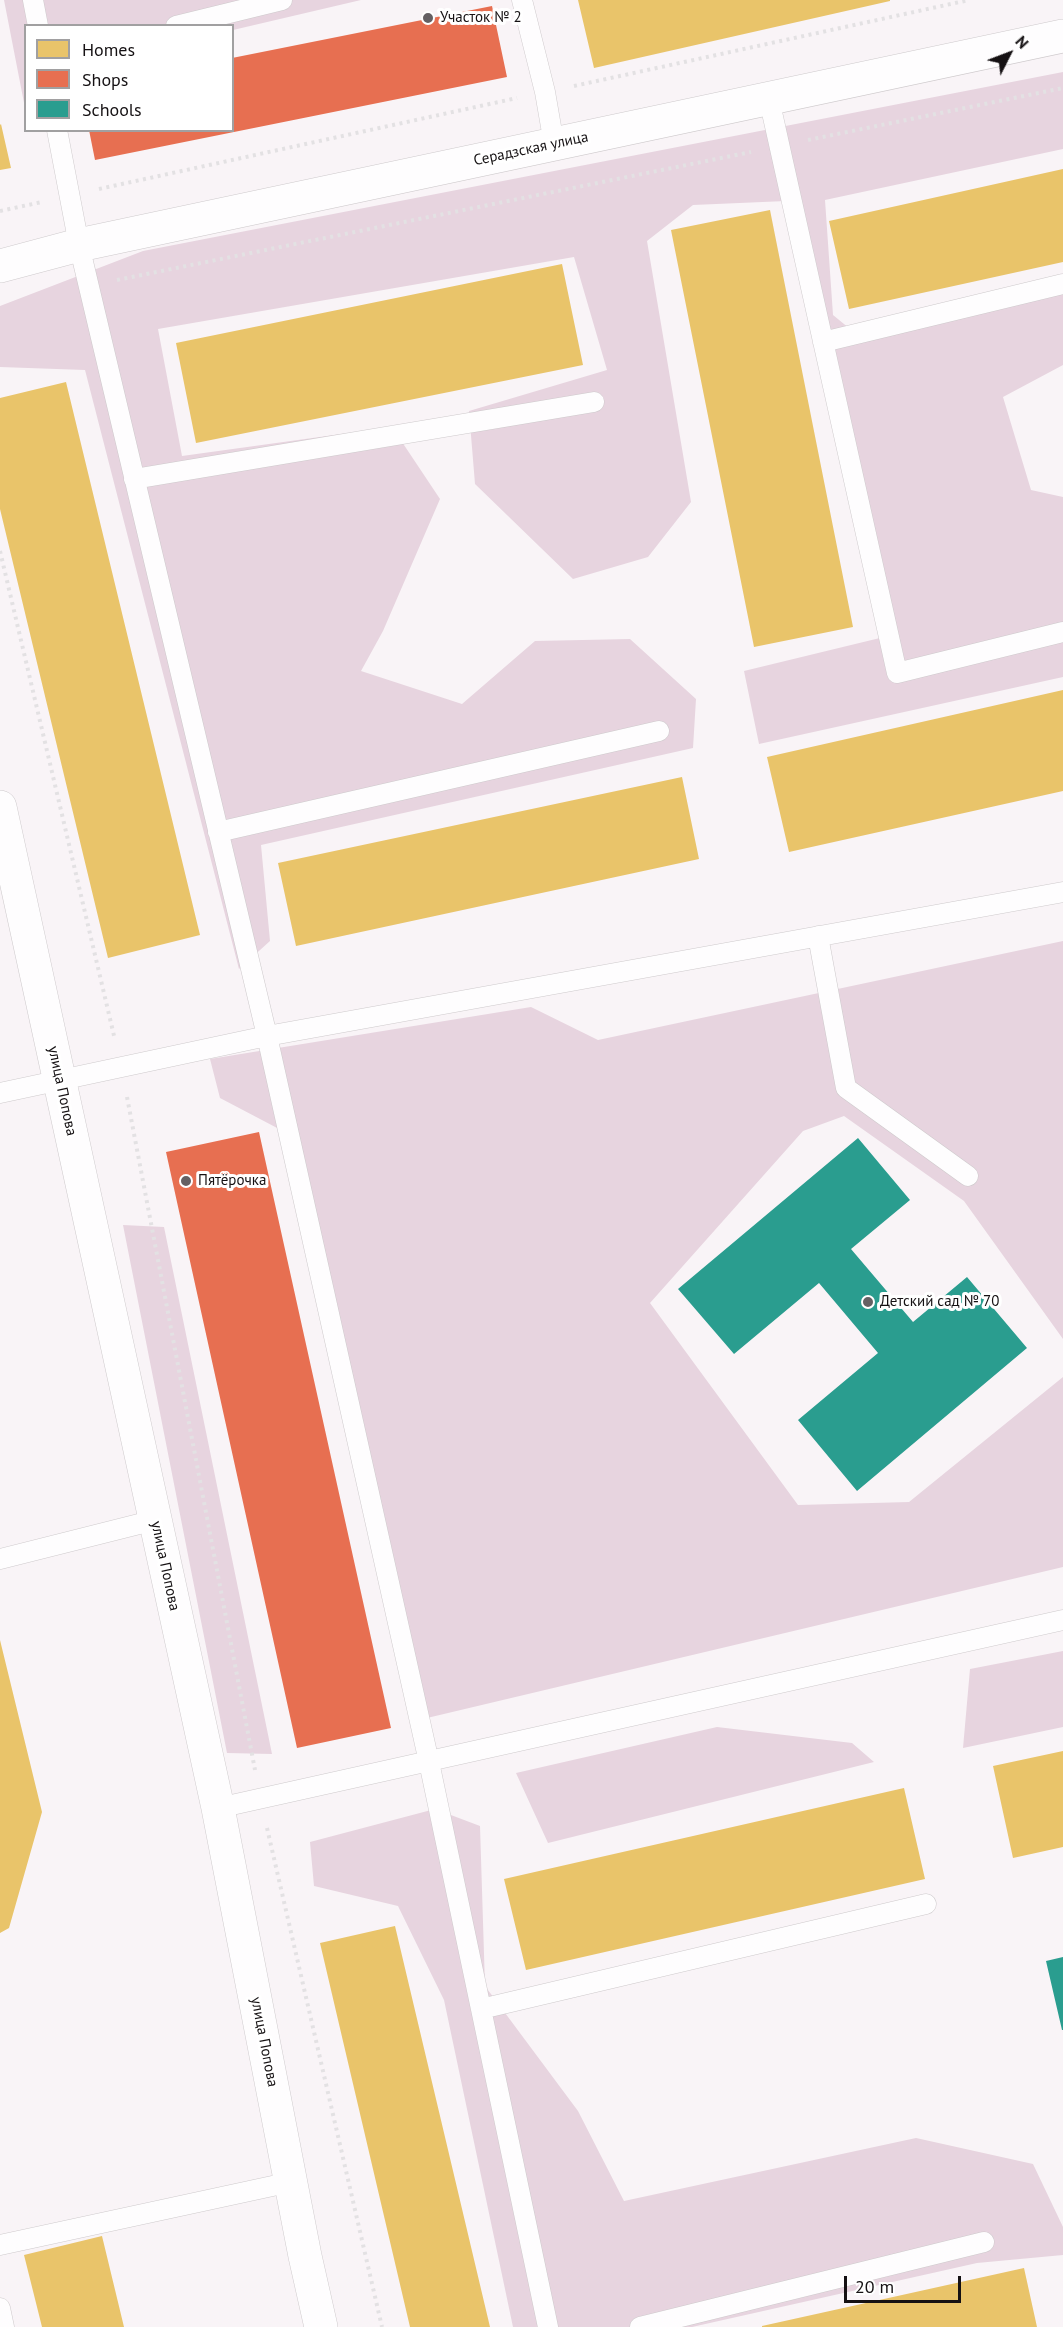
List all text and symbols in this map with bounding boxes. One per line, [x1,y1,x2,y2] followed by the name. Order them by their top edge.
[440,9,522,27] place label: Участок № 2
[421,11,435,25] marker: Участок № 2
[24,24,234,132] legend
[979,24,1039,84] north arrow
[1011,31,1033,53] text: N
[82,38,135,61] text: Homes
[82,68,128,91] text: Shops
[82,98,142,121] text: Schools
[472,128,590,170] street label: Серадзская улица
[44,1045,80,1137] street label: улица Попова
[198,1172,266,1190] place label: Пятёрочка
[179,1174,193,1188] marker: Пятёрочка
[880,1293,999,1311] place label: Детский сад № 70
[861,1295,875,1309] marker: Детский сад № 70
[147,1520,183,1612] street label: улица Попова
[246,1996,282,2088] street label: улица Попова
[847,2264,964,2302] scale bar
[855,2275,894,2298] text: 20 m

